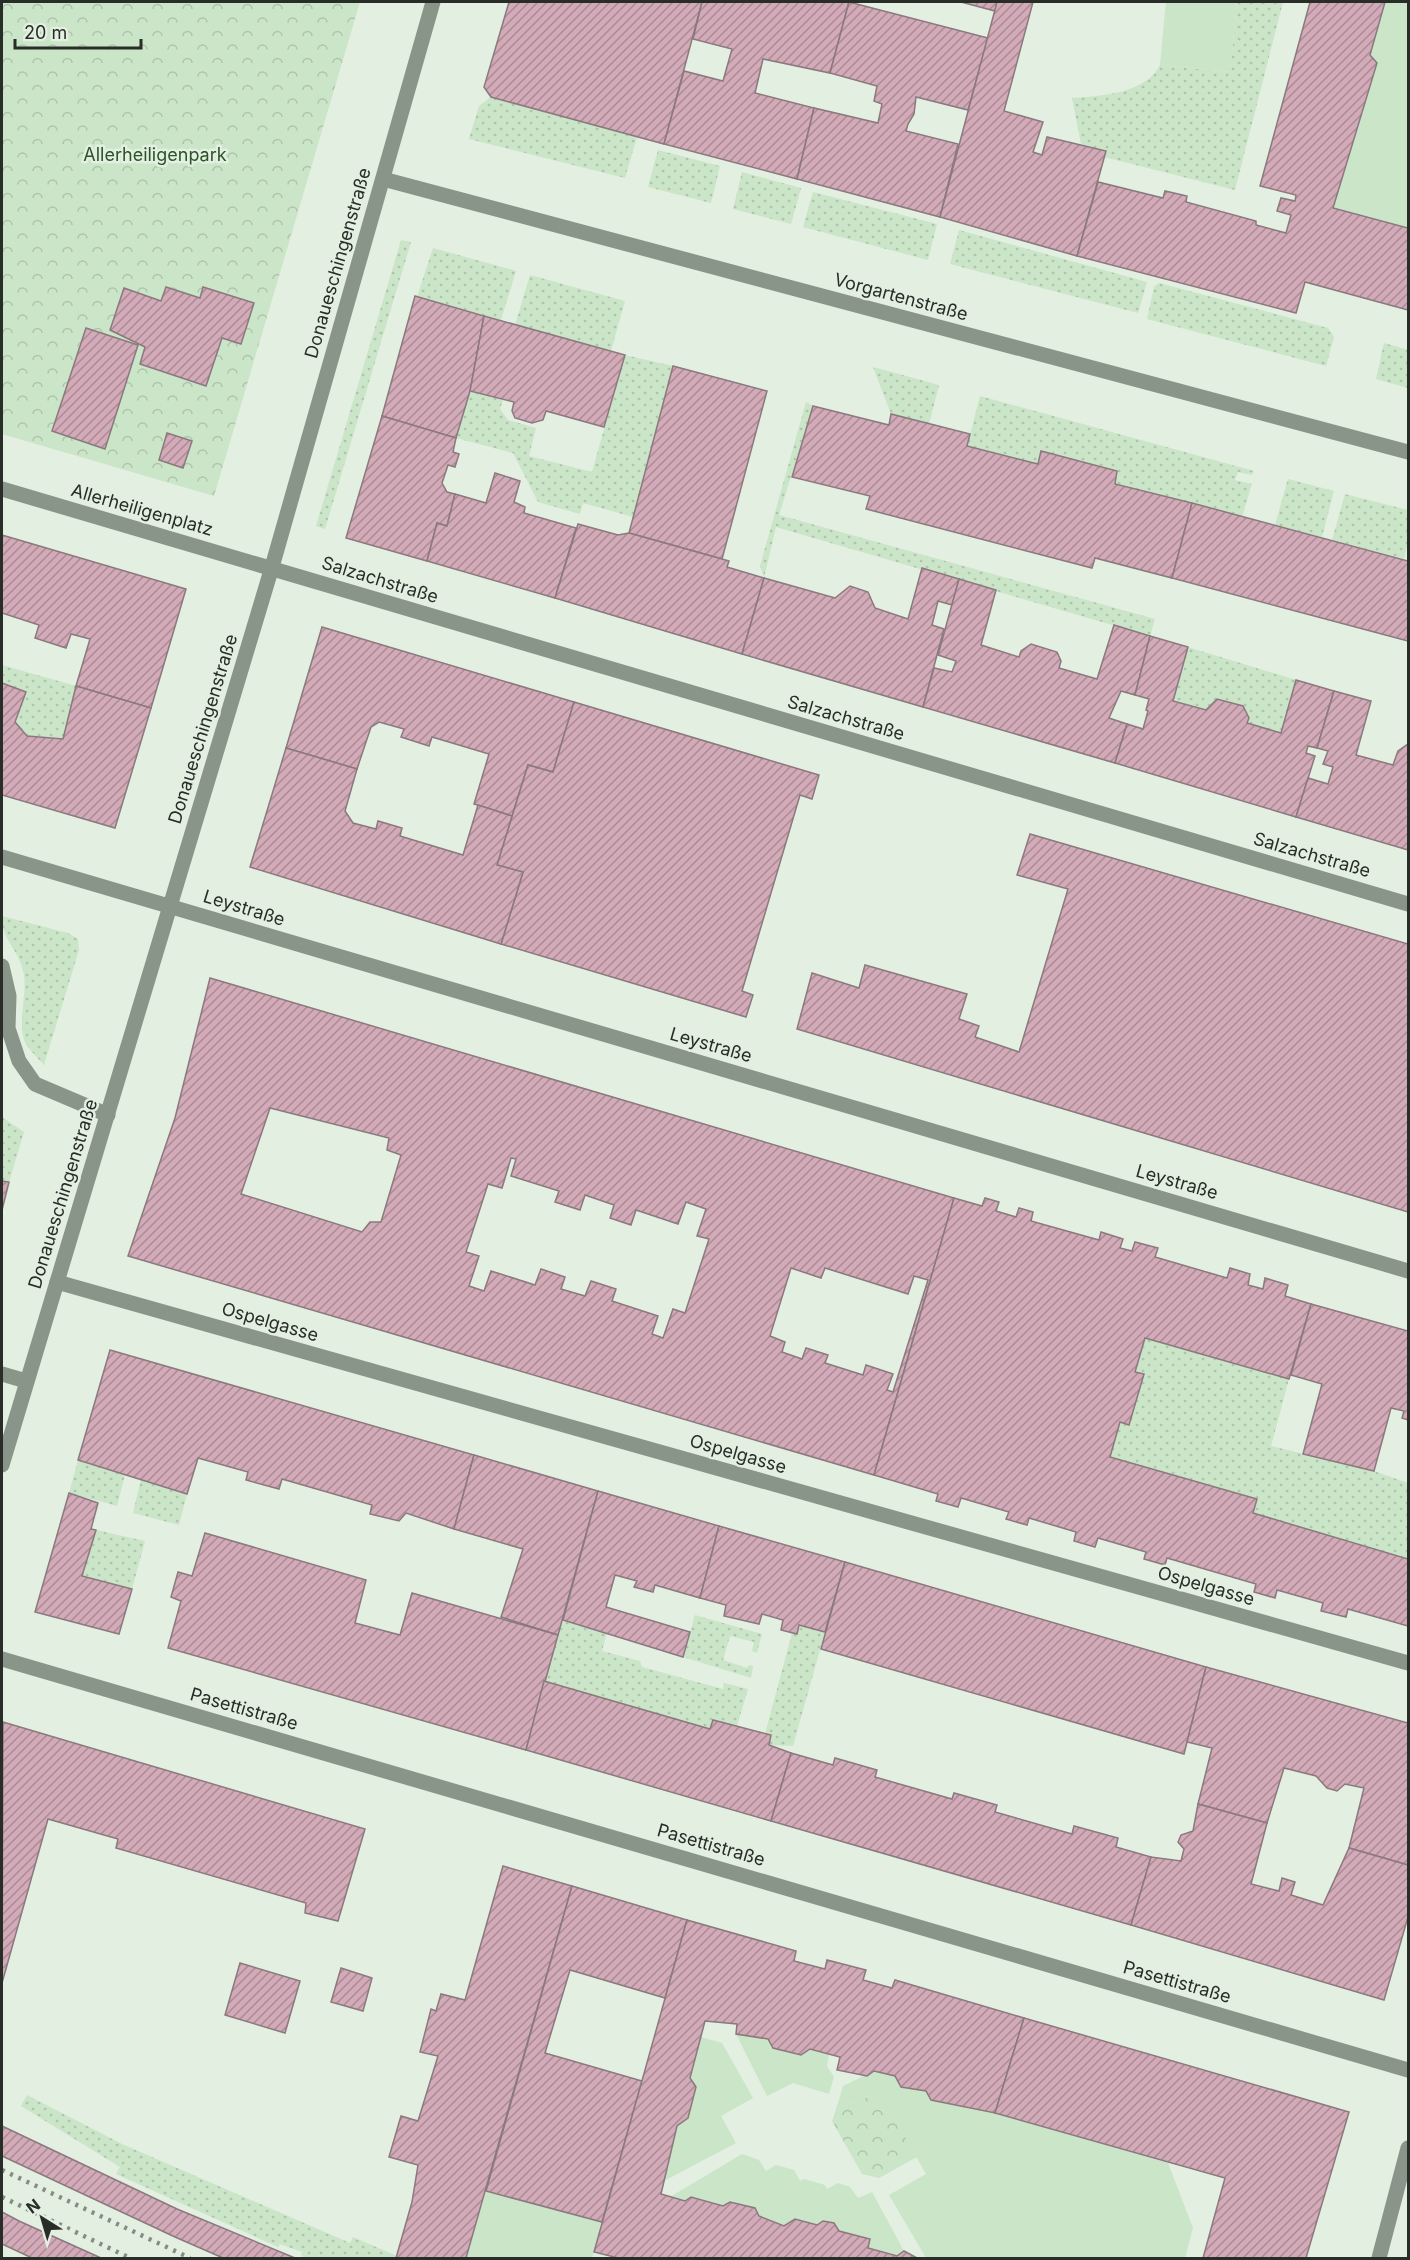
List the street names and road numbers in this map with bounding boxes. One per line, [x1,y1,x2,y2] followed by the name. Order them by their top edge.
[300,165,375,361] street label: Donaueschingenstraße
[832,269,970,324] street label: Vorgartenstraße
[69,479,215,540] street label: Allerheiligenplatz
[319,552,441,607] street label: Salzachstraße
[164,632,241,826] street label: Donaueschingenstraße
[785,691,907,744] street label: Salzachstraße
[1251,828,1373,881] street label: Salzachstraße
[201,885,288,930] street label: Leystraße
[668,1023,755,1066] street label: Leystraße
[24,1097,101,1291] street label: Donaueschingenstraße
[1134,1160,1221,1203] street label: Leystraße
[219,1298,321,1345] street label: Ospelgasse
[687,1430,789,1477] street label: Ospelgasse
[1155,1562,1257,1609] street label: Ospelgasse
[188,1683,300,1734] street label: Pasettistraße
[655,1819,767,1870] street label: Pasettistraße
[1121,1956,1233,2007] street label: Pasettistraße

